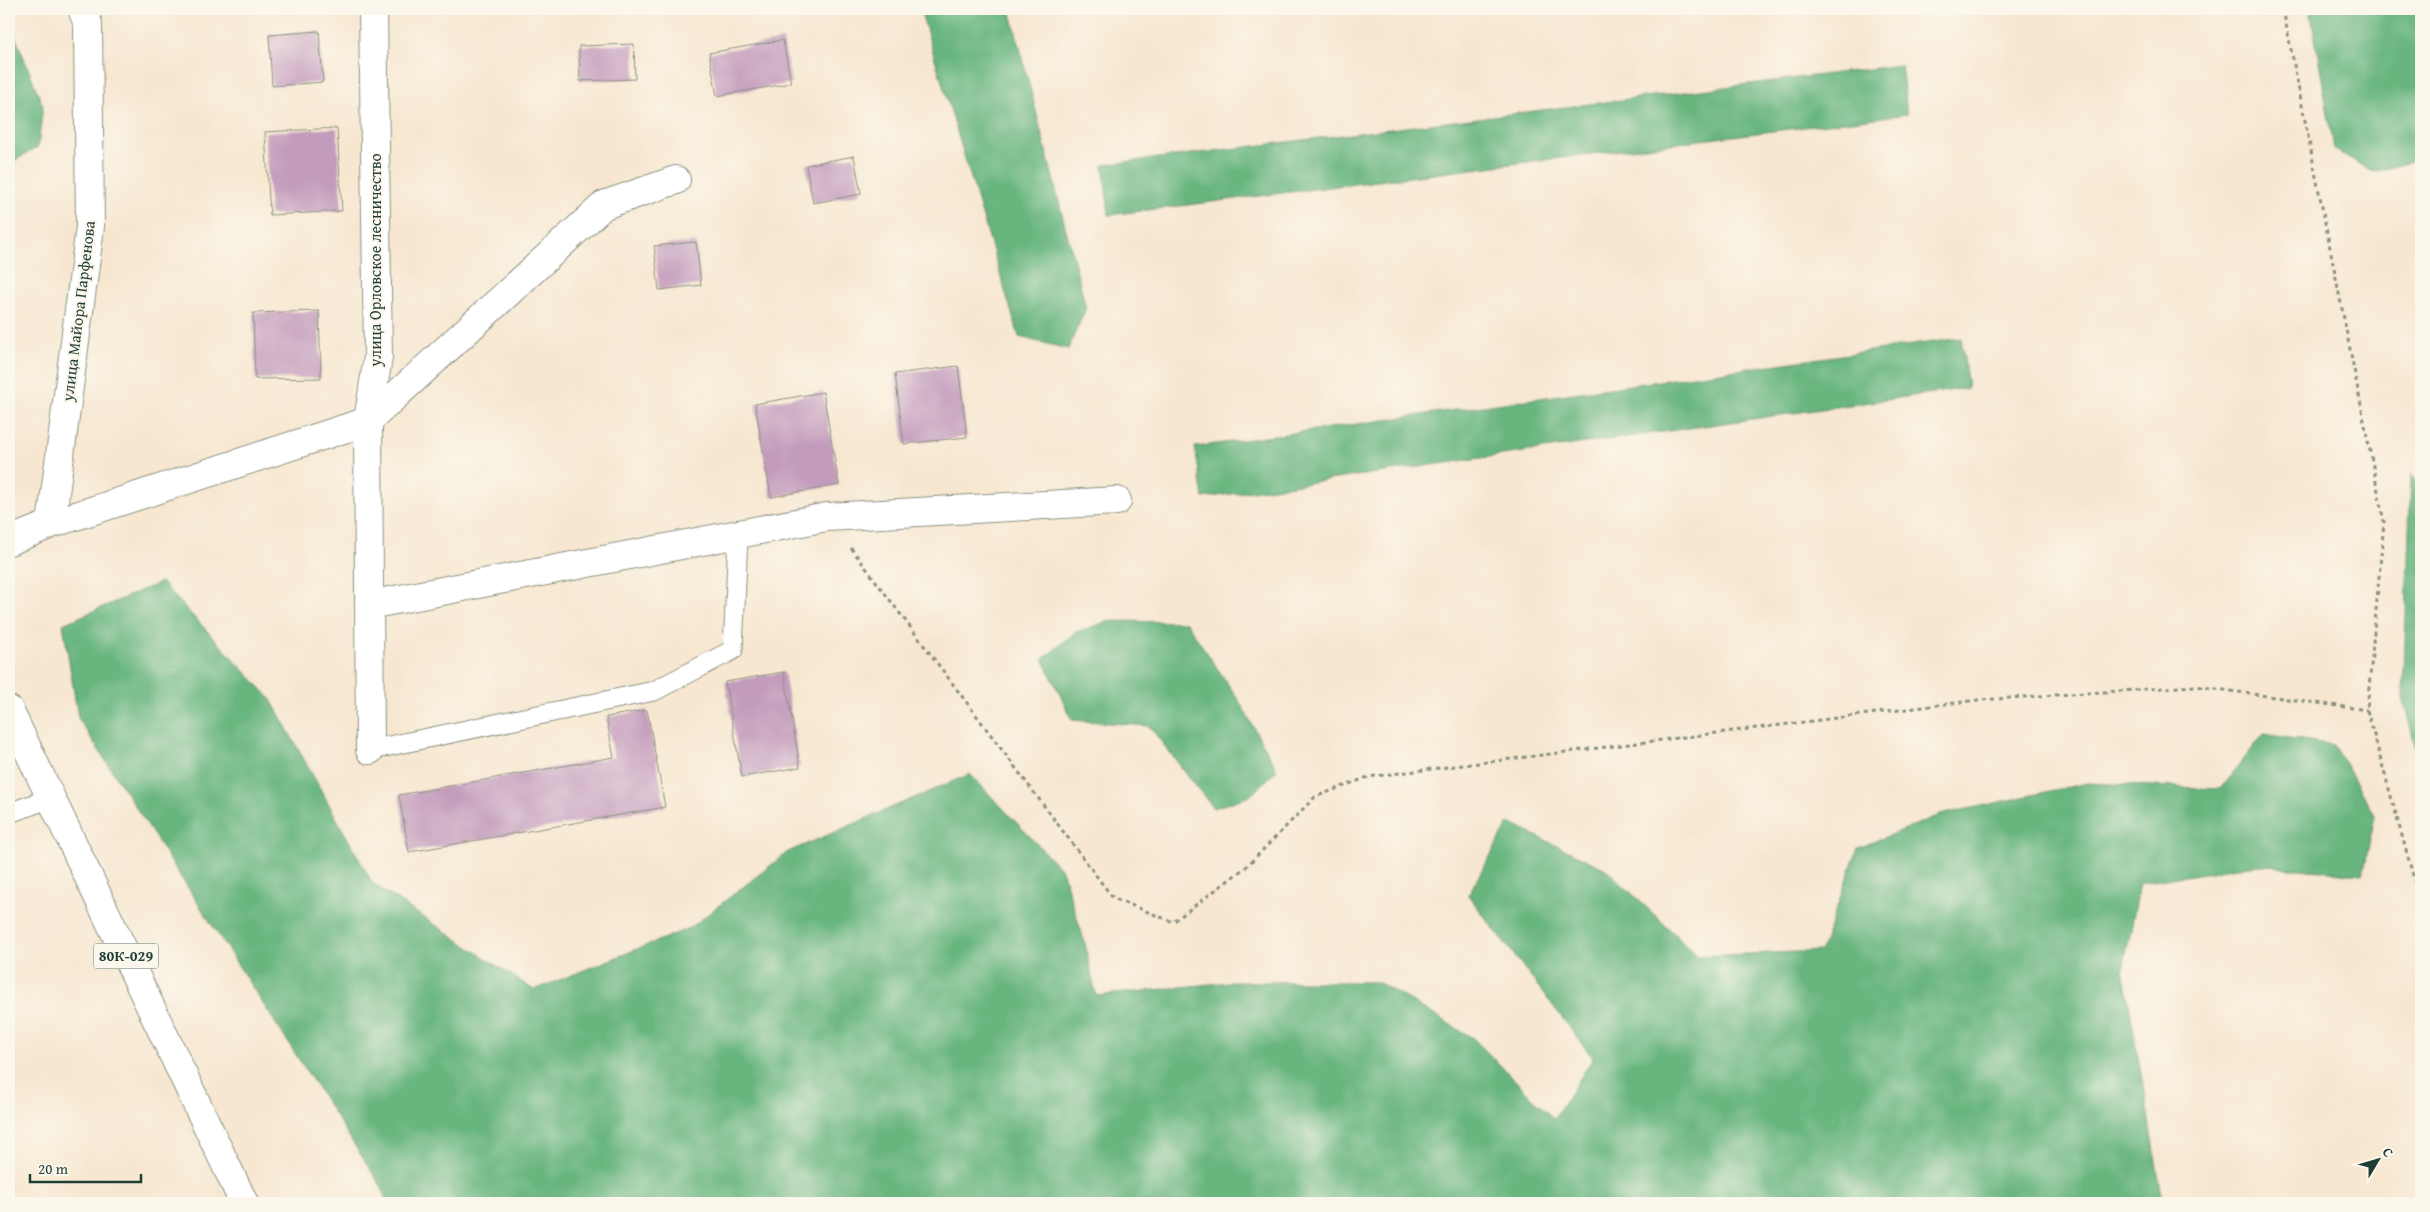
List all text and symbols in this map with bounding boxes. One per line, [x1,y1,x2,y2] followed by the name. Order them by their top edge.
[363,153,387,368] street label: улица Орловское лесничество
[55,219,101,404] street label: улица Майора Парфенова
[94,944,158,968] road number: 80К-029
[2352,1134,2402,1184] north arrow
[2378,1143,2399,1161] text: С
[30,1152,141,1184] scale bar
[38,1158,69,1179] text: 20 m

